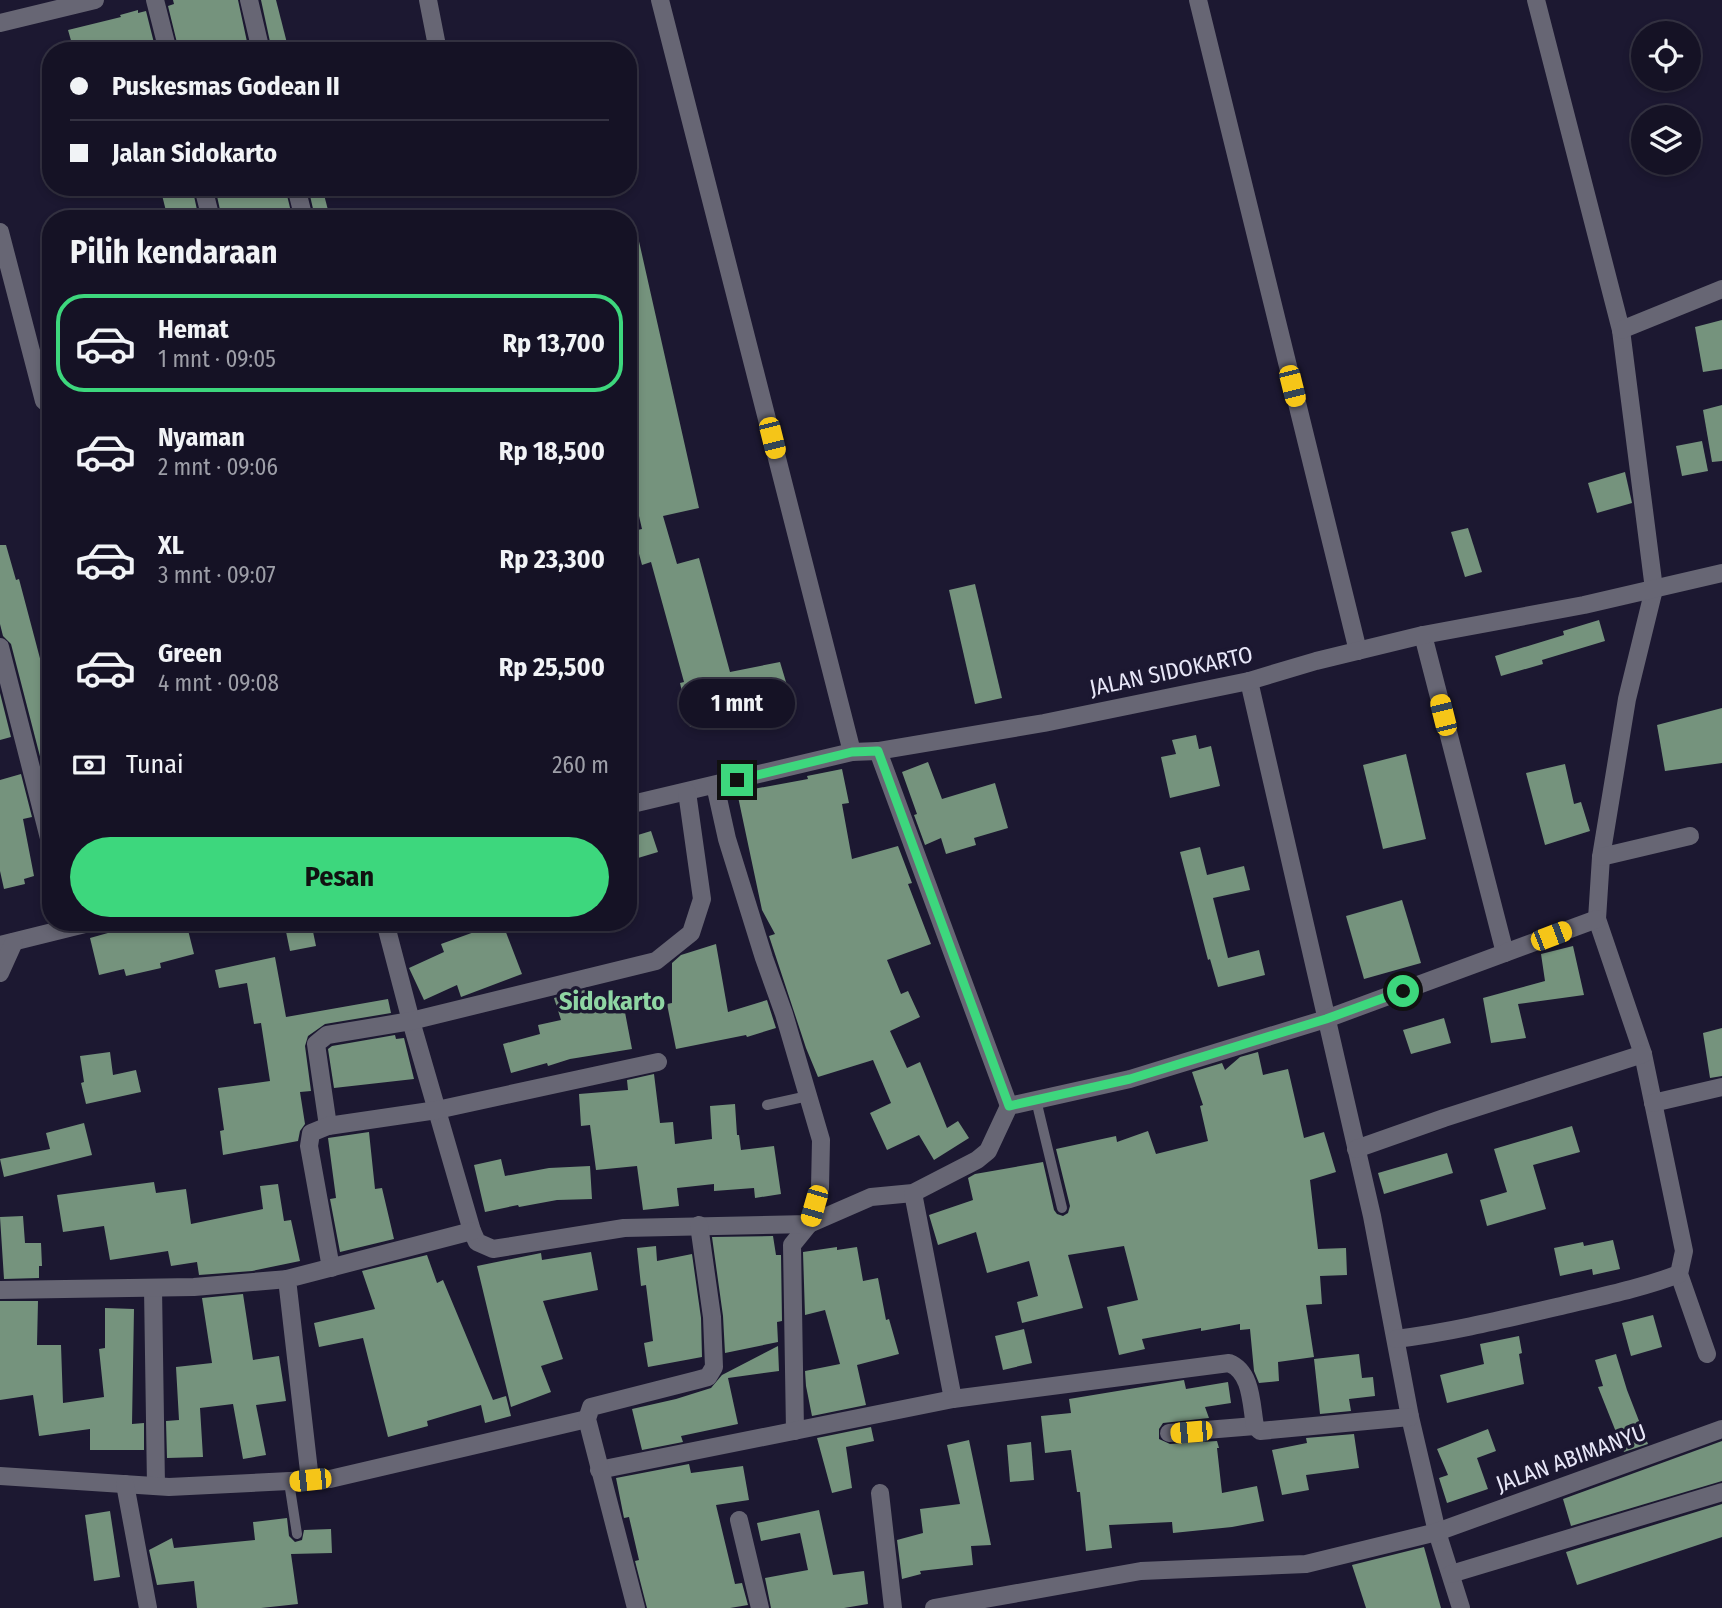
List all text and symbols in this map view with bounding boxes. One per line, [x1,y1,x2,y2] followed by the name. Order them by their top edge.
[1631,21,1701,175] map controls
[1631,21,1701,91] button: locate
[112,71,340,102] text: Puskesmas Godean II
[1631,105,1701,175] button: layers
[112,138,277,169] text: Jalan Sidokarto
[70,233,278,271] text: Pilih kendaraan
[74,312,137,375] icon: car
[158,314,229,345] text: Hemat
[502,328,605,359] text: Rp 13,700
[158,345,276,373] text: 1 mnt · 09:05
[1277,363,1308,409] car
[757,415,788,461] car
[74,420,137,483] icon: car
[158,422,245,453] text: Nyaman
[499,436,605,467] text: Rp 18,500
[158,453,278,481] text: 2 mnt · 09:06
[74,528,137,591] icon: car
[158,530,184,561] text: XL
[500,544,605,575] text: Rp 23,300
[158,561,276,589] text: 3 mnt · 09:07
[74,636,137,699] icon: car
[158,638,222,669] text: Green
[1087,640,1255,702] street label: JALAN SIDOKARTO
[499,652,605,683] text: Rp 25,500
[158,669,279,697] text: 4 mnt · 09:08
[679,678,795,728] callout: 1 mnt
[711,689,763,717] text: 1 mnt
[1428,692,1459,738] car
[70,746,108,784] icon: cash
[126,749,184,780] text: Tunai
[552,751,609,779] text: 260 m
[721,764,753,796] route end
[70,837,609,917] button: Pesan
[1528,919,1575,953] car
[1387,975,1419,1007] route start
[559,986,665,1017] district label: Sidokarto
[799,1183,830,1229] car
[1492,1418,1650,1498] street label: JALAN ABIMANYU
[1170,1420,1213,1444] car
[289,1467,332,1493] car

